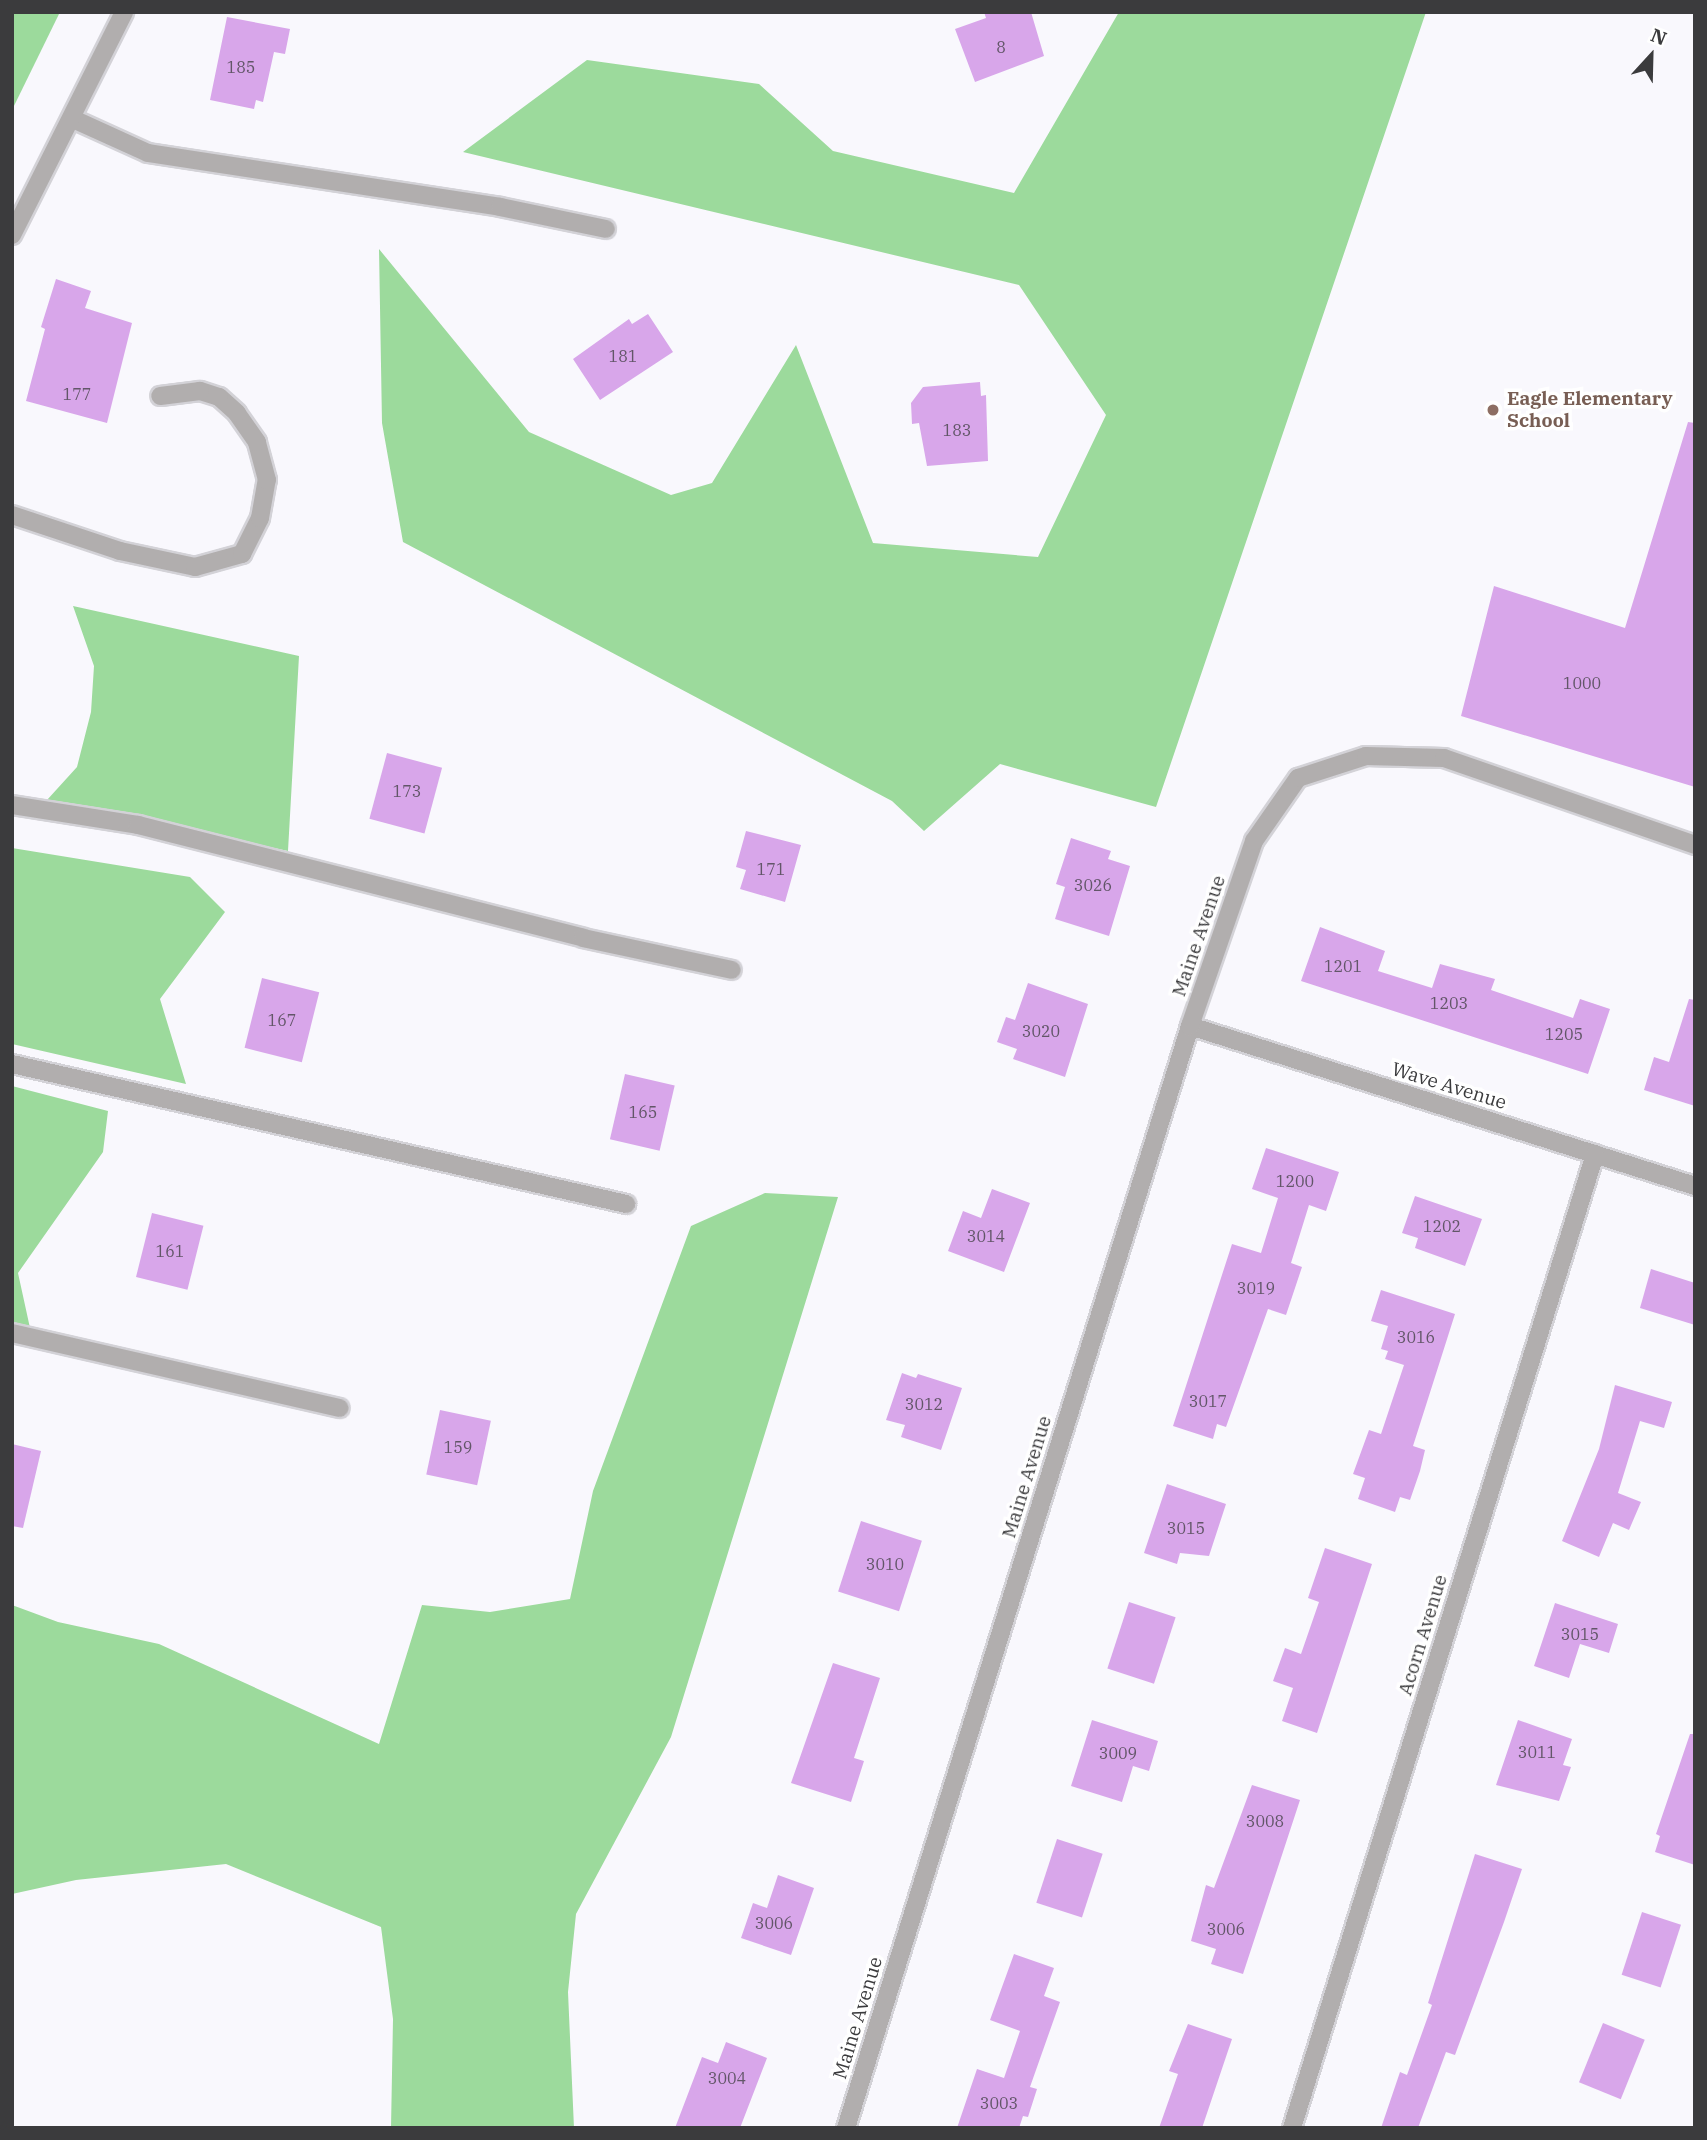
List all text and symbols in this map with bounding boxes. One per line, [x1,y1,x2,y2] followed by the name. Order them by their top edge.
[1616,21,1686,91] north arrow
[1647,23,1670,50] text: N
[996,37,1006,57] house number: 8
[227,57,255,77] house number: 185
[609,346,637,366] house number: 181
[63,384,91,404] house number: 177
[1507,388,1673,432] place label: Eagle Elementary School
[1485,402,1501,418] marker: Eagle Elementary School
[943,420,971,440] house number: 183
[1563,673,1601,693] house number: 1000
[393,781,421,801] house number: 173
[757,859,785,879] house number: 171
[1168,873,1230,999] street label: Maine Avenue
[1074,875,1112,895] house number: 3026
[1324,956,1362,976] house number: 1201
[1430,993,1468,1013] house number: 1203
[268,1010,296,1030] house number: 167
[1022,1021,1060,1041] house number: 3020
[1545,1024,1583,1044] house number: 1205
[1389,1058,1509,1114] street label: Wave Avenue
[629,1102,657,1122] house number: 165
[1276,1171,1314,1191] house number: 1200
[1423,1216,1461,1236] house number: 1202
[967,1226,1005,1246] house number: 3014
[156,1241,184,1261] house number: 161
[1237,1278,1275,1298] house number: 3019
[1397,1327,1435,1347] house number: 3016
[1189,1391,1227,1411] house number: 3017
[905,1394,943,1414] house number: 3012
[998,1413,1056,1541] street label: Maine Avenue
[444,1437,472,1457] house number: 159
[1167,1518,1205,1538] house number: 3015
[866,1554,904,1574] house number: 3010
[1394,1572,1452,1698] street label: Acorn Avenue
[1561,1624,1599,1644] house number: 3015
[1518,1742,1556,1762] house number: 3011
[1099,1743,1137,1763] house number: 3009
[1246,1811,1284,1831] house number: 3008
[755,1913,793,1933] house number: 3006
[1207,1919,1245,1939] house number: 3006
[829,1954,887,2082] street label: Maine Avenue
[708,2068,746,2088] house number: 3004
[980,2093,1018,2113] house number: 3003

